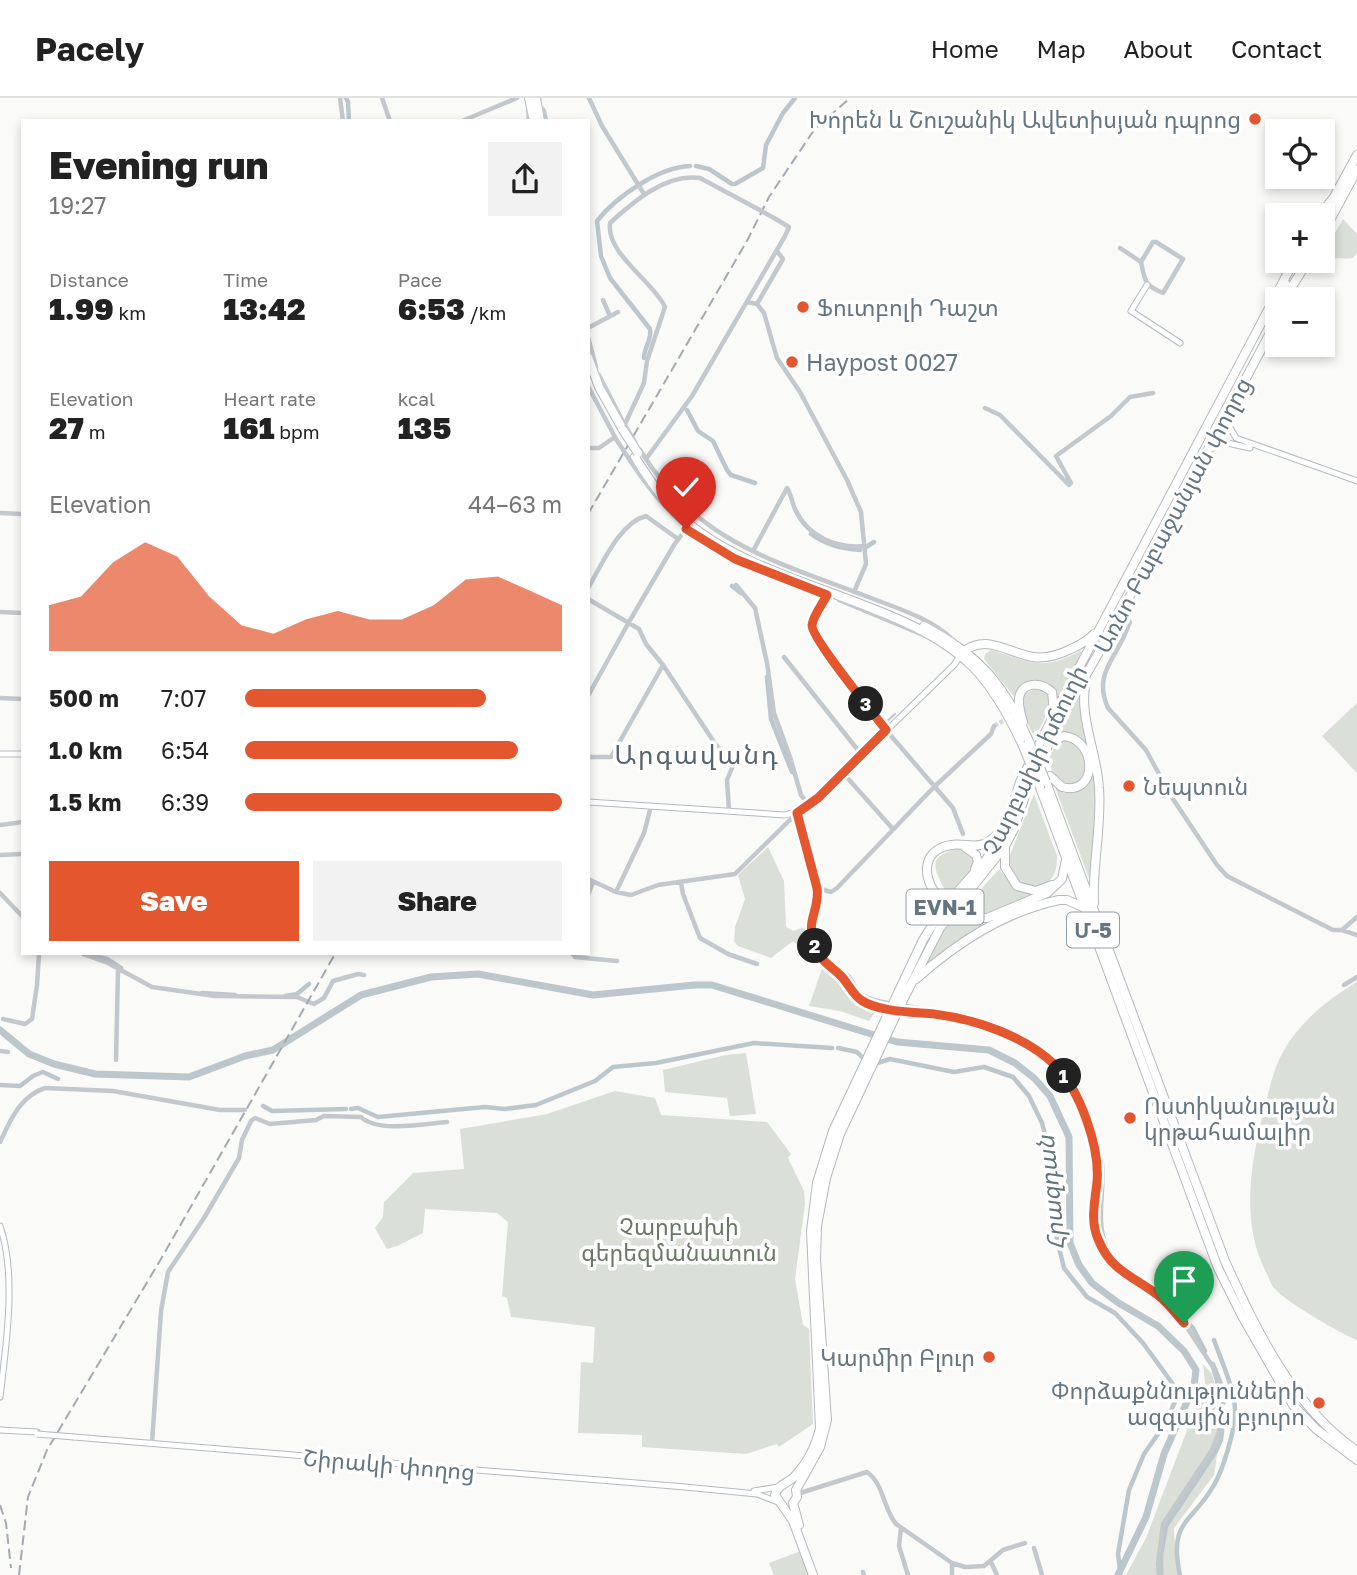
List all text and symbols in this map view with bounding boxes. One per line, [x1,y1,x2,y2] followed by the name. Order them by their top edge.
[35,29,144,68] text: Pacely
[931,34,999,63] text: Home
[1037,34,1086,63] text: Map
[1124,34,1193,63] text: About
[1231,34,1322,63] text: Contact
[809,105,1241,134] place label: Խորեն և Շուշանիկ Ավետիսյան դպրոց
[1247,111,1263,127] marker: Խորեն և Շուշանիկ Ավետիսյան դպրոց
[1265,119,1335,357] map controls
[1265,119,1335,189] button: locate
[49,142,268,187] text: Evening run
[488,142,562,216] button: share
[49,191,107,219] text: 19:27
[1265,203,1335,273] button: +
[49,268,129,291] text: Distance
[223,268,268,291] text: Time
[398,268,442,291] text: Pace
[1265,287,1335,357] button: −
[49,291,114,327] text: 1.99
[223,291,306,327] text: 13:42
[398,291,465,327] text: 6:53
[817,293,999,322] place label: Ֆուտբոլի Դաշտ
[795,299,811,315] marker: Ֆուտբոլի Դաշտ
[114,301,146,324] text: km
[465,301,506,324] text: /km
[806,348,958,376] place label: Haypost 0027
[784,354,800,370] marker: Haypost 0027
[1087,372,1258,658] street label: Առնո Բաբաջանյան փողոց
[49,387,134,410] text: Elevation
[223,387,316,410] text: Heart rate
[398,387,435,410] text: kcal
[49,410,84,446] text: 27
[223,410,275,446] text: 161
[398,410,451,446] text: 135
[84,420,106,443] text: m
[275,420,319,443] text: bpm
[656,457,716,529] pin
[667,468,705,506] icon: check
[49,490,151,518] text: Elevation
[468,490,562,518] text: 44–63 m
[976,660,1093,860] street label: Չարբախի խճուղի
[49,684,119,712] text: 500 m
[161,684,207,712] text: 7:07
[848,686,884,722] pin: 3
[860,692,871,715] text: 3
[49,736,122,764] text: 1.0 km
[161,736,209,764] text: 6:54
[614,739,780,770] district label: Արգավանդ
[1143,772,1248,801] place label: Նեպտուն
[1121,778,1137,794] marker: Նեպտուն
[49,788,121,816] text: 1.5 km
[161,788,209,816] text: 6:39
[49,861,299,941] button: Save
[313,861,562,941] button: Share
[906,890,984,924] road number: EVN-1
[1067,912,1119,948] road number: Մ-5
[798,928,832,964] pin: 2
[809,934,820,957] text: 2
[1046,1058,1082,1094] pin: 1
[1059,1064,1068,1087] text: 1
[1144,1091,1335,1146] place label: Ոստիկանության կրթահամալիր
[1122,1110,1138,1126] marker: Ոստիկանության կրթահամալիր
[1029,1133,1071,1252] water label: Հրազդան
[581,1212,777,1267] park label: Չարբախի գերեզմանատուն
[1154,1251,1214,1323] pin
[1165,1262,1203,1300] icon: arrive
[820,1343,975,1372] place label: Կարմիր Բլուր
[981,1349,997,1365] marker: Կարմիր Բլուր
[1051,1376,1305,1431] place label: Փորձաքննությունների ազգային բյուրո
[1311,1395,1327,1411] marker: Փորձաքննությունների ազգային բյուրո
[302,1443,476,1486] street label: Շիրակի փողոց

